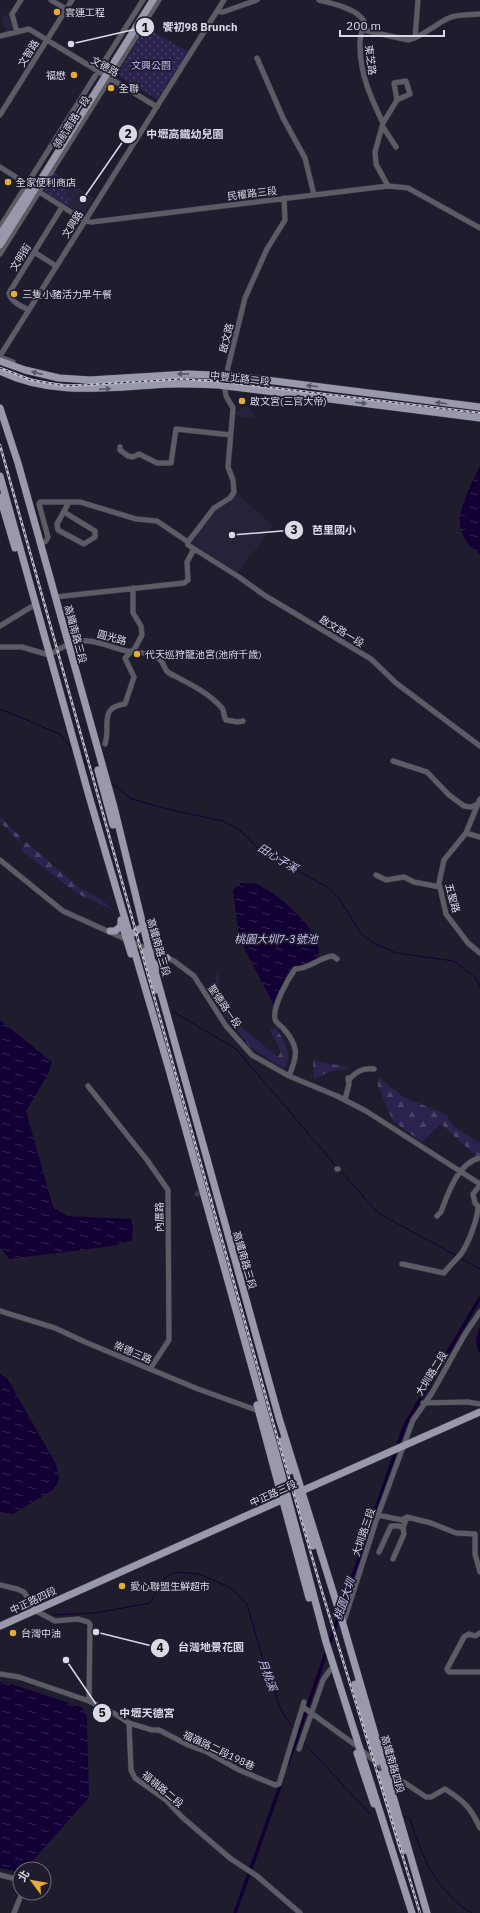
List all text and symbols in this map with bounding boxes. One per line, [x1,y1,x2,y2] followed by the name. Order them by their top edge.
[65,6,105,19] place label: 雲連工程
[52,7,62,17] marker: 雲連工程
[340,12,444,38] scale bar
[135,16,246,39] callout: 饗初98 Brunch
[346,18,381,33] text: 200 m
[141,20,149,35] text: 1
[163,20,237,34] text: 饗初98 Brunch
[15,37,42,69] street label: 文智路
[362,44,379,76] street label: 東芝路
[88,53,121,79] street label: 文德路
[131,59,171,72] park label: 文興公園
[46,69,66,82] place label: 福懋
[69,70,79,80] marker: 福懋
[119,82,139,95] place label: 全聯
[106,83,116,93] marker: 全聯
[50,93,93,151] street label: 領航南路一段
[118,122,231,145] callout: 中壢高鐵幼兒園
[124,126,132,141] text: 2
[147,127,224,141] text: 中壢高鐵幼兒園
[16,176,76,189] place label: 全家便利商店
[3,177,13,187] marker: 全家便利商店
[226,184,278,203] street label: 民權路三段
[59,208,86,240] street label: 文興路
[7,241,34,273] street label: 文明街
[22,288,112,301] place label: 三隻小豬活力早午餐
[9,289,19,299] marker: 三隻小豬活力早午餐
[217,322,236,354] street label: 啟文路
[30,369,43,375] one-way arrow
[209,369,270,388] street label: 中豐北路二段
[176,371,189,377] one-way arrow
[306,383,318,389] one-way arrow
[99,385,111,392] one-way arrow
[250,395,327,408] place label: 啟文宮(三官大帝)
[237,396,247,406] marker: 啟文宮(三官大帝)
[355,400,367,406] one-way arrow
[435,400,447,406] one-way arrow
[284,519,364,542] callout: 芭里國小
[290,522,298,537] text: 3
[312,523,356,537] text: 芭里國小
[61,603,90,665] street label: 高鐵南路三段
[317,613,367,650] street label: 啟文路一段
[96,627,128,648] street label: 圓光路
[145,648,262,661] place label: 代天巡狩龍池宮(池府千歲)
[132,649,142,659] marker: 代天巡狩龍池宮(池府千歲)
[256,841,302,876] water label: 田心子溪
[442,882,463,914] street label: 五聖路
[144,917,173,978] street label: 高鐵南路三段
[234,932,319,946] water label: 桃園大圳7-3號池
[205,982,244,1030] street label: 聖德路一段
[153,1202,166,1232] street label: 內厝路
[230,1230,259,1291] street label: 高鐵南路三段
[112,1339,154,1366] street label: 崇德三路
[413,1349,450,1398] street label: 大圳路二段
[248,1477,299,1510] street label: 中正路三段
[349,1506,378,1558] street label: 大圳路三段
[330,1574,358,1622] water label: 桃園大圳
[130,1580,210,1593] place label: 愛心聯盟生鮮超市
[117,1581,127,1591] marker: 愛心聯盟生鮮超市
[8,1584,59,1617] street label: 中正路四段
[21,1627,61,1640] place label: 台灣中油
[8,1628,18,1638] marker: 台灣中油
[150,1636,252,1659] callout: 台灣地景花園
[156,1640,164,1655] text: 4
[178,1640,244,1654] text: 台灣地景花園
[256,1657,281,1695] water label: 月桃溪
[92,1701,183,1724] callout: 中壢天德宮
[98,1705,106,1720] text: 5
[120,1706,175,1720] text: 中壢天德宮
[181,1728,257,1773] street label: 福嶺路二段198巷
[378,1734,407,1795] street label: 高鐵南路四段
[139,1768,186,1810] street label: 福嶺路二段
[12,1861,52,1901] north arrow
[15,1867,32,1884] text: 北

